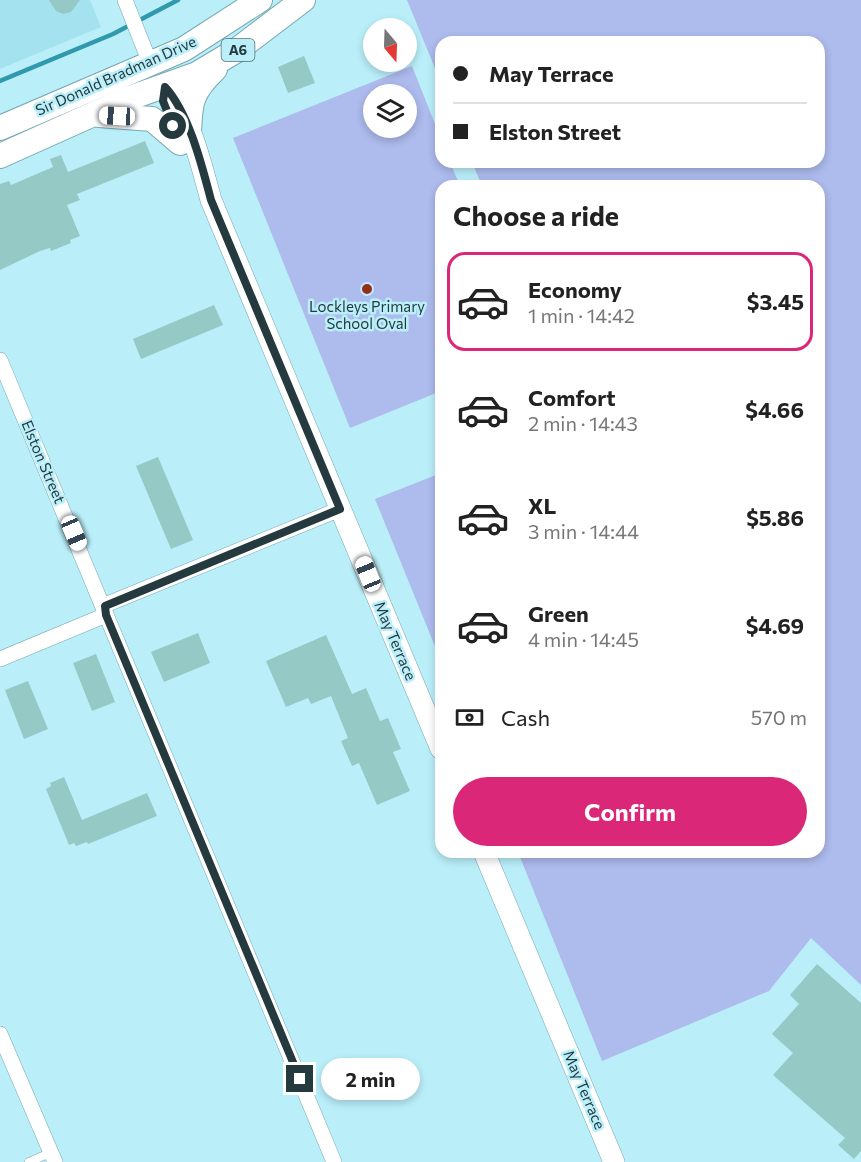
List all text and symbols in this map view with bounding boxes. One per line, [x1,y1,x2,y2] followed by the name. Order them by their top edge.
[363,18,417,72] north arrow
[363,18,417,138] map controls
[32,31,199,119] street label: Sir Donald Bradman Drive
[222,39,254,61] road number: A6
[489,60,614,87] text: May Terrace
[363,84,417,138] button: layers
[99,106,135,126] car
[159,112,186,139] route start
[489,118,621,145] text: Elston Street
[453,199,619,232] text: Choose a ride
[456,275,510,329] icon: car
[528,276,622,303] text: Economy
[360,282,374,296] marker: Lockleys Primary School Oval
[747,288,804,315] text: $3.45
[309,297,425,332] place label: Lockleys Primary School Oval
[528,303,635,327] text: 1 min · 14:42
[456,383,510,437] icon: car
[528,384,616,411] text: Comfort
[745,396,804,423] text: $4.66
[528,411,638,435] text: 2 min · 14:43
[18,417,69,506] street label: Elston Street
[456,491,510,545] icon: car
[528,492,556,519] text: XL
[746,504,804,531] text: $5.86
[59,513,89,553] car
[528,519,639,543] text: 3 min · 14:44
[353,554,383,594] car
[371,598,421,683] street label: May Terrace
[456,599,510,653] icon: car
[528,600,589,627] text: Green
[746,612,804,639] text: $4.69
[528,627,639,651] text: 4 min · 14:45
[453,701,486,734] icon: cash
[501,704,550,731] text: Cash
[751,705,807,729] text: 570 m
[453,777,807,846] button: Confirm
[560,1047,610,1132] street label: May Terrace
[321,1058,420,1100] callout: 2 min
[286,1065,313,1092] route end
[346,1067,395,1091] text: 2 min

